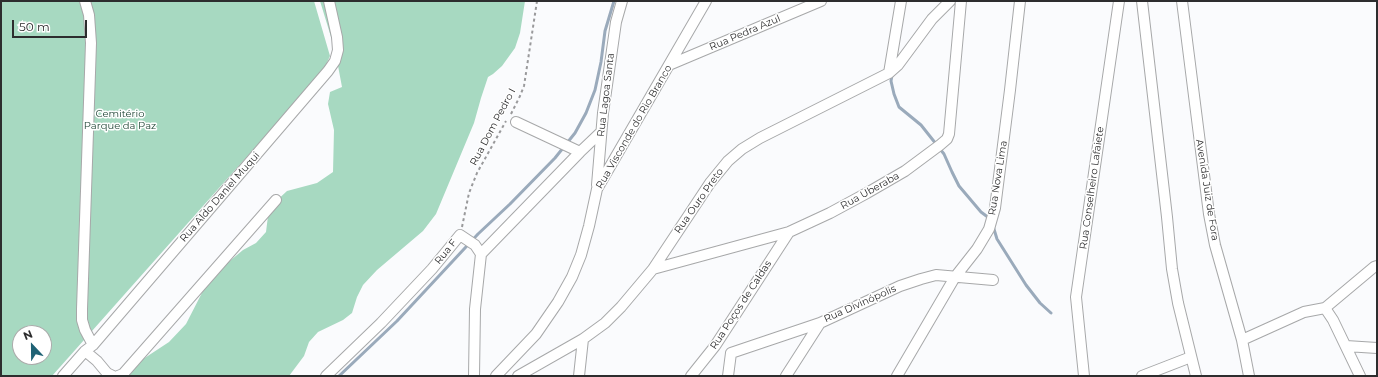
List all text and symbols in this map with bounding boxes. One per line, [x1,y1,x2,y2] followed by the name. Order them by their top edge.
[14,12,89,38] scale bar
[708,13,782,53] street label: Rua Pedra Azul
[19,19,50,34] text: 50 m
[595,52,617,138] street label: Rua Lagoa Santa
[594,63,674,191] street label: Rua Visconde do Rio Branco
[468,86,518,168] street label: Rua Dom Pedro I
[84,108,156,132] park label: Cemitério Parque da Paz
[1077,126,1107,250] street label: Rua Conselheiro Lafaiete
[1193,138,1221,242] street label: Avenida Juiz de Fora
[986,140,1010,216] street label: Rua Nova Lima
[178,150,262,244] street label: Rua Aldo Daniel Muqui
[672,166,726,236] street label: Rua Ouro Preto
[839,170,901,212] street label: Rua Uberaba
[432,237,460,267] street label: Rua F
[708,258,774,352] street label: Rua Poços de Caldas
[822,283,898,325] street label: Rua Divinópolis
[12,325,52,365] north arrow
[21,327,35,343] text: N

